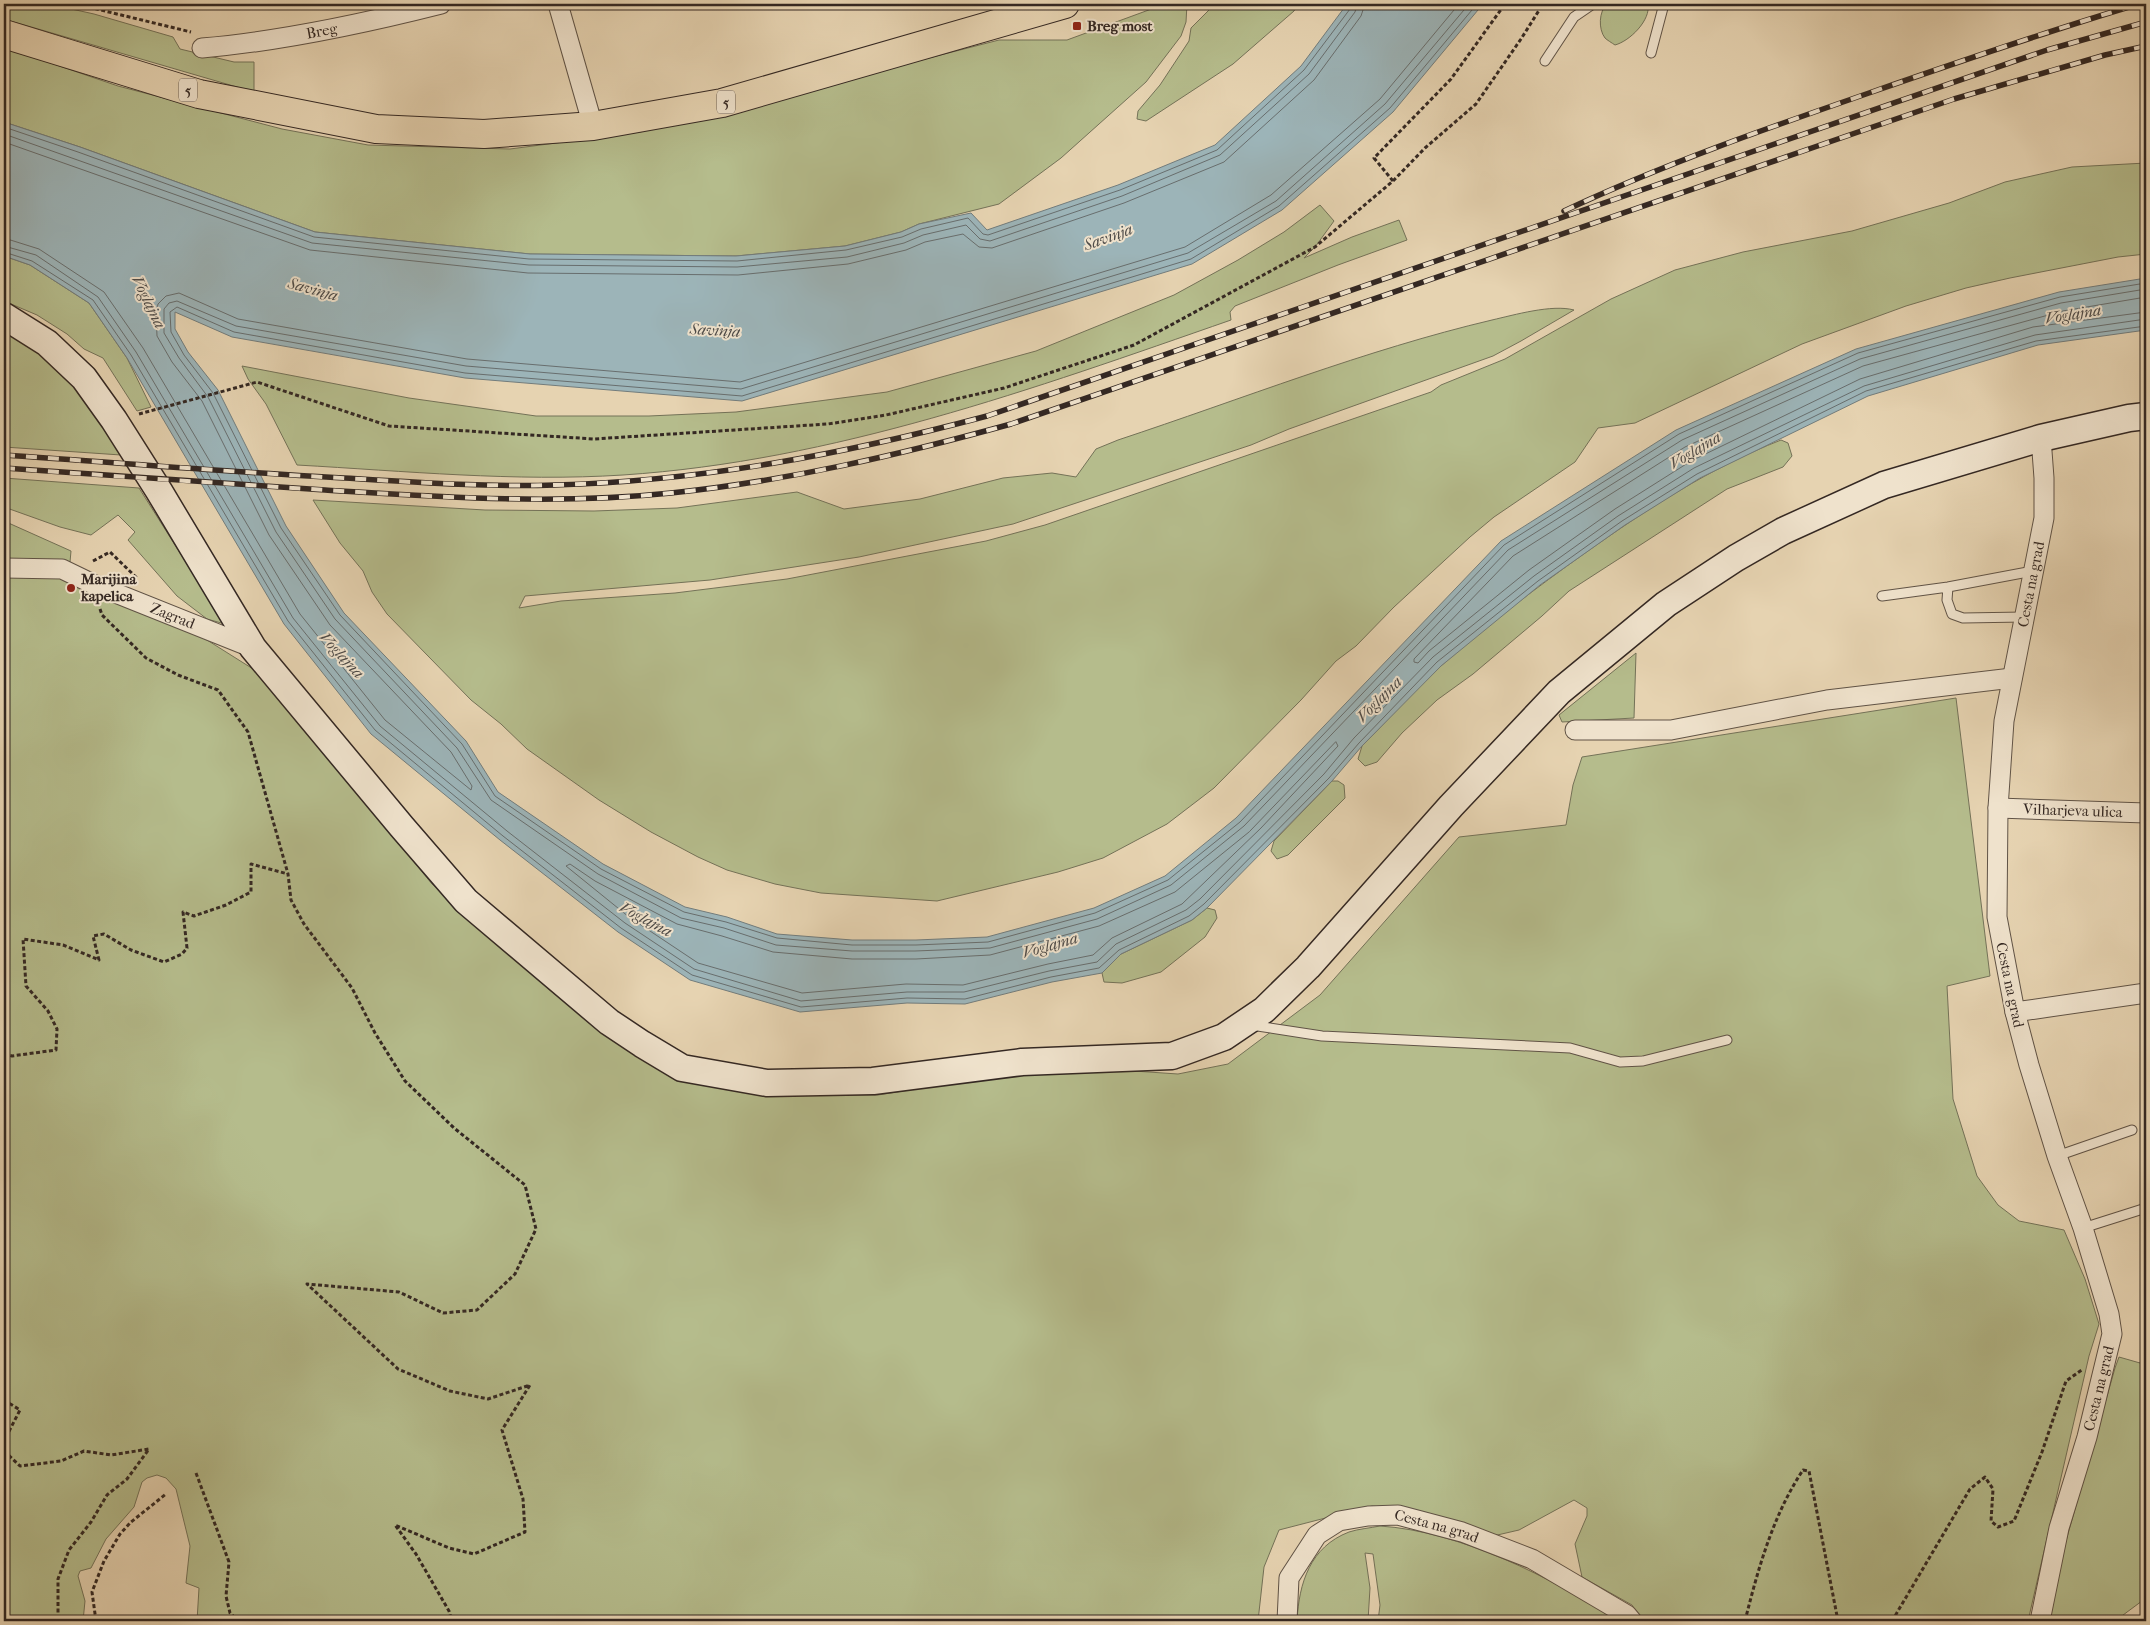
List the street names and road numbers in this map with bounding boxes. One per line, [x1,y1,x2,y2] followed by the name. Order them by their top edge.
[305,19,340,43] street label: Breg
[179,78,197,102] road number: 5
[717,90,735,114] road number: 5
[2014,539,2048,629] street label: Cesta na grad
[147,599,198,633] street label: Zagrad
[2022,800,2124,821] street label: Vilharjeva ulica
[1992,941,2028,1030] street label: Cesta na grad
[2080,1343,2118,1433] street label: Cesta na grad
[1392,1505,1482,1547] street label: Cesta na grad

